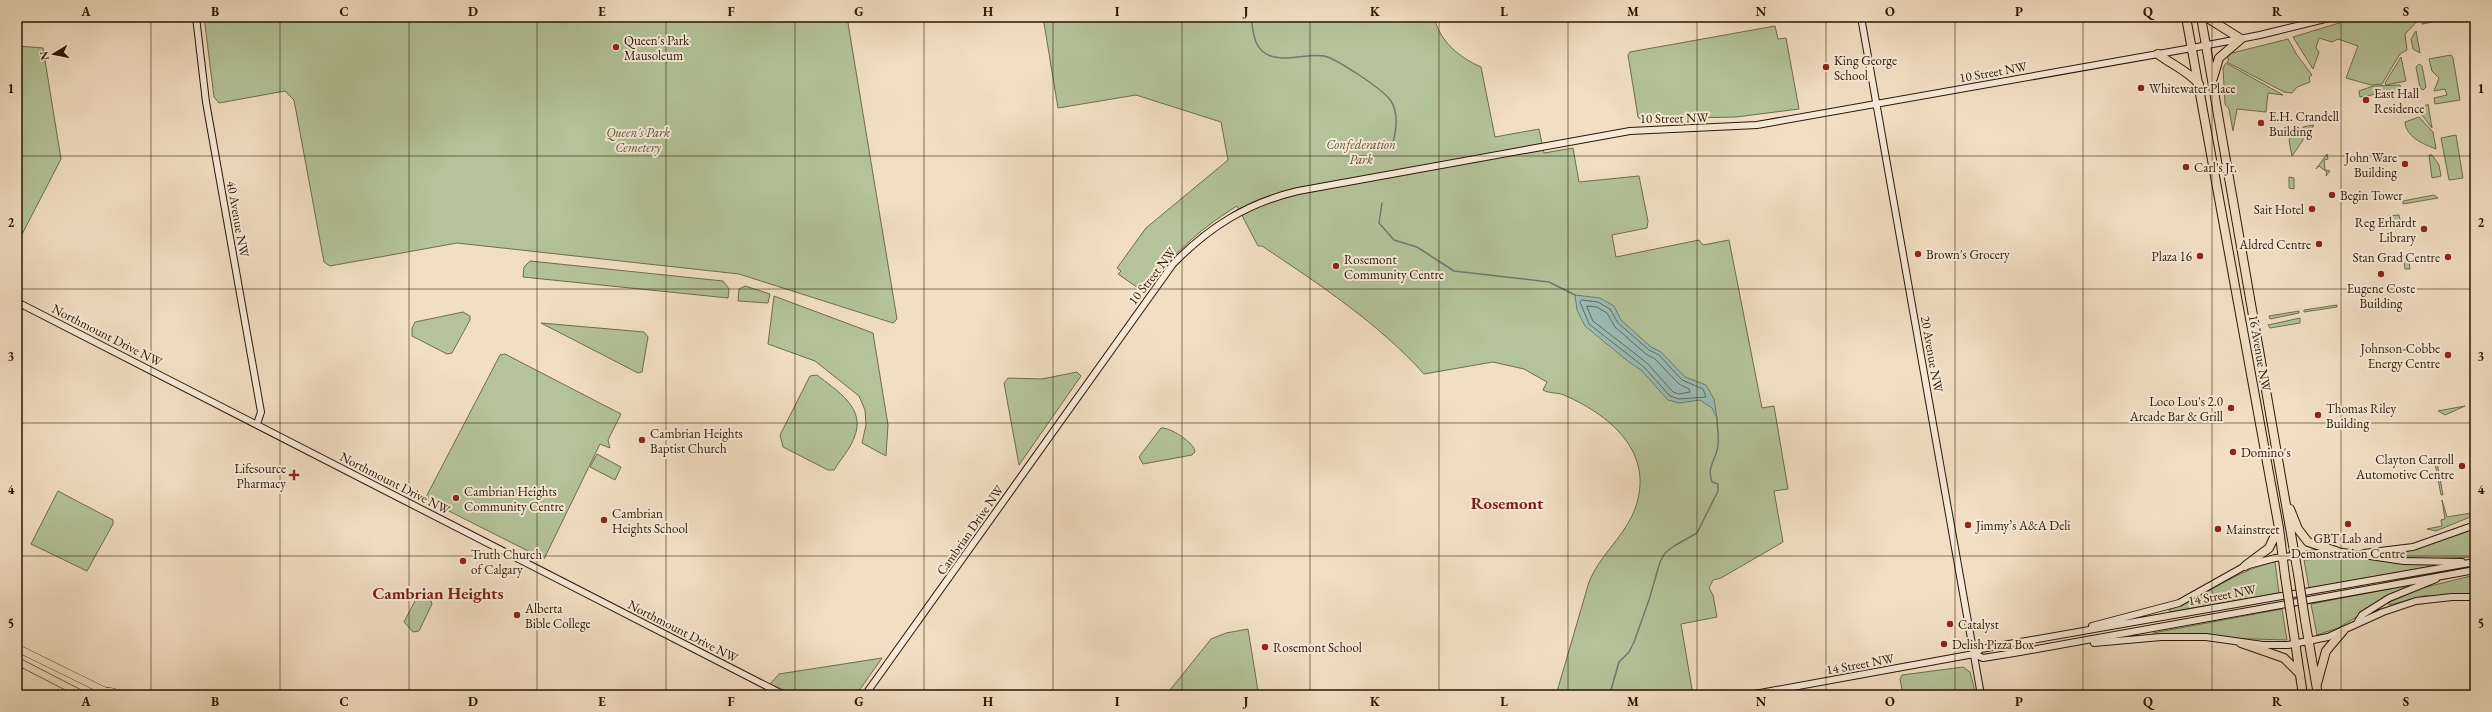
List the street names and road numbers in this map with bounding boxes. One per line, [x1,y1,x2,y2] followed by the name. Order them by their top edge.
[1958,57,2029,86] street label: 10 Street NW
[1640,109,1709,127] street label: 10 Street NW
[223,180,253,260] street label: 40 Avenue NW
[1124,243,1180,308] street label: 10 Street NW
[49,300,166,371] street label: Northmount Drive NW
[2245,314,2275,394] street label: 16 Avenue NW
[1917,315,1947,395] street label: 20 Avenue NW
[337,448,454,519] street label: Northmount Drive NW
[933,481,1008,578] street label: Cambrian Drive NW
[2187,580,2258,609] street label: 14 Street NW
[625,596,742,667] street label: Northmount Drive NW
[1825,649,1896,678] street label: 14 Street NW

